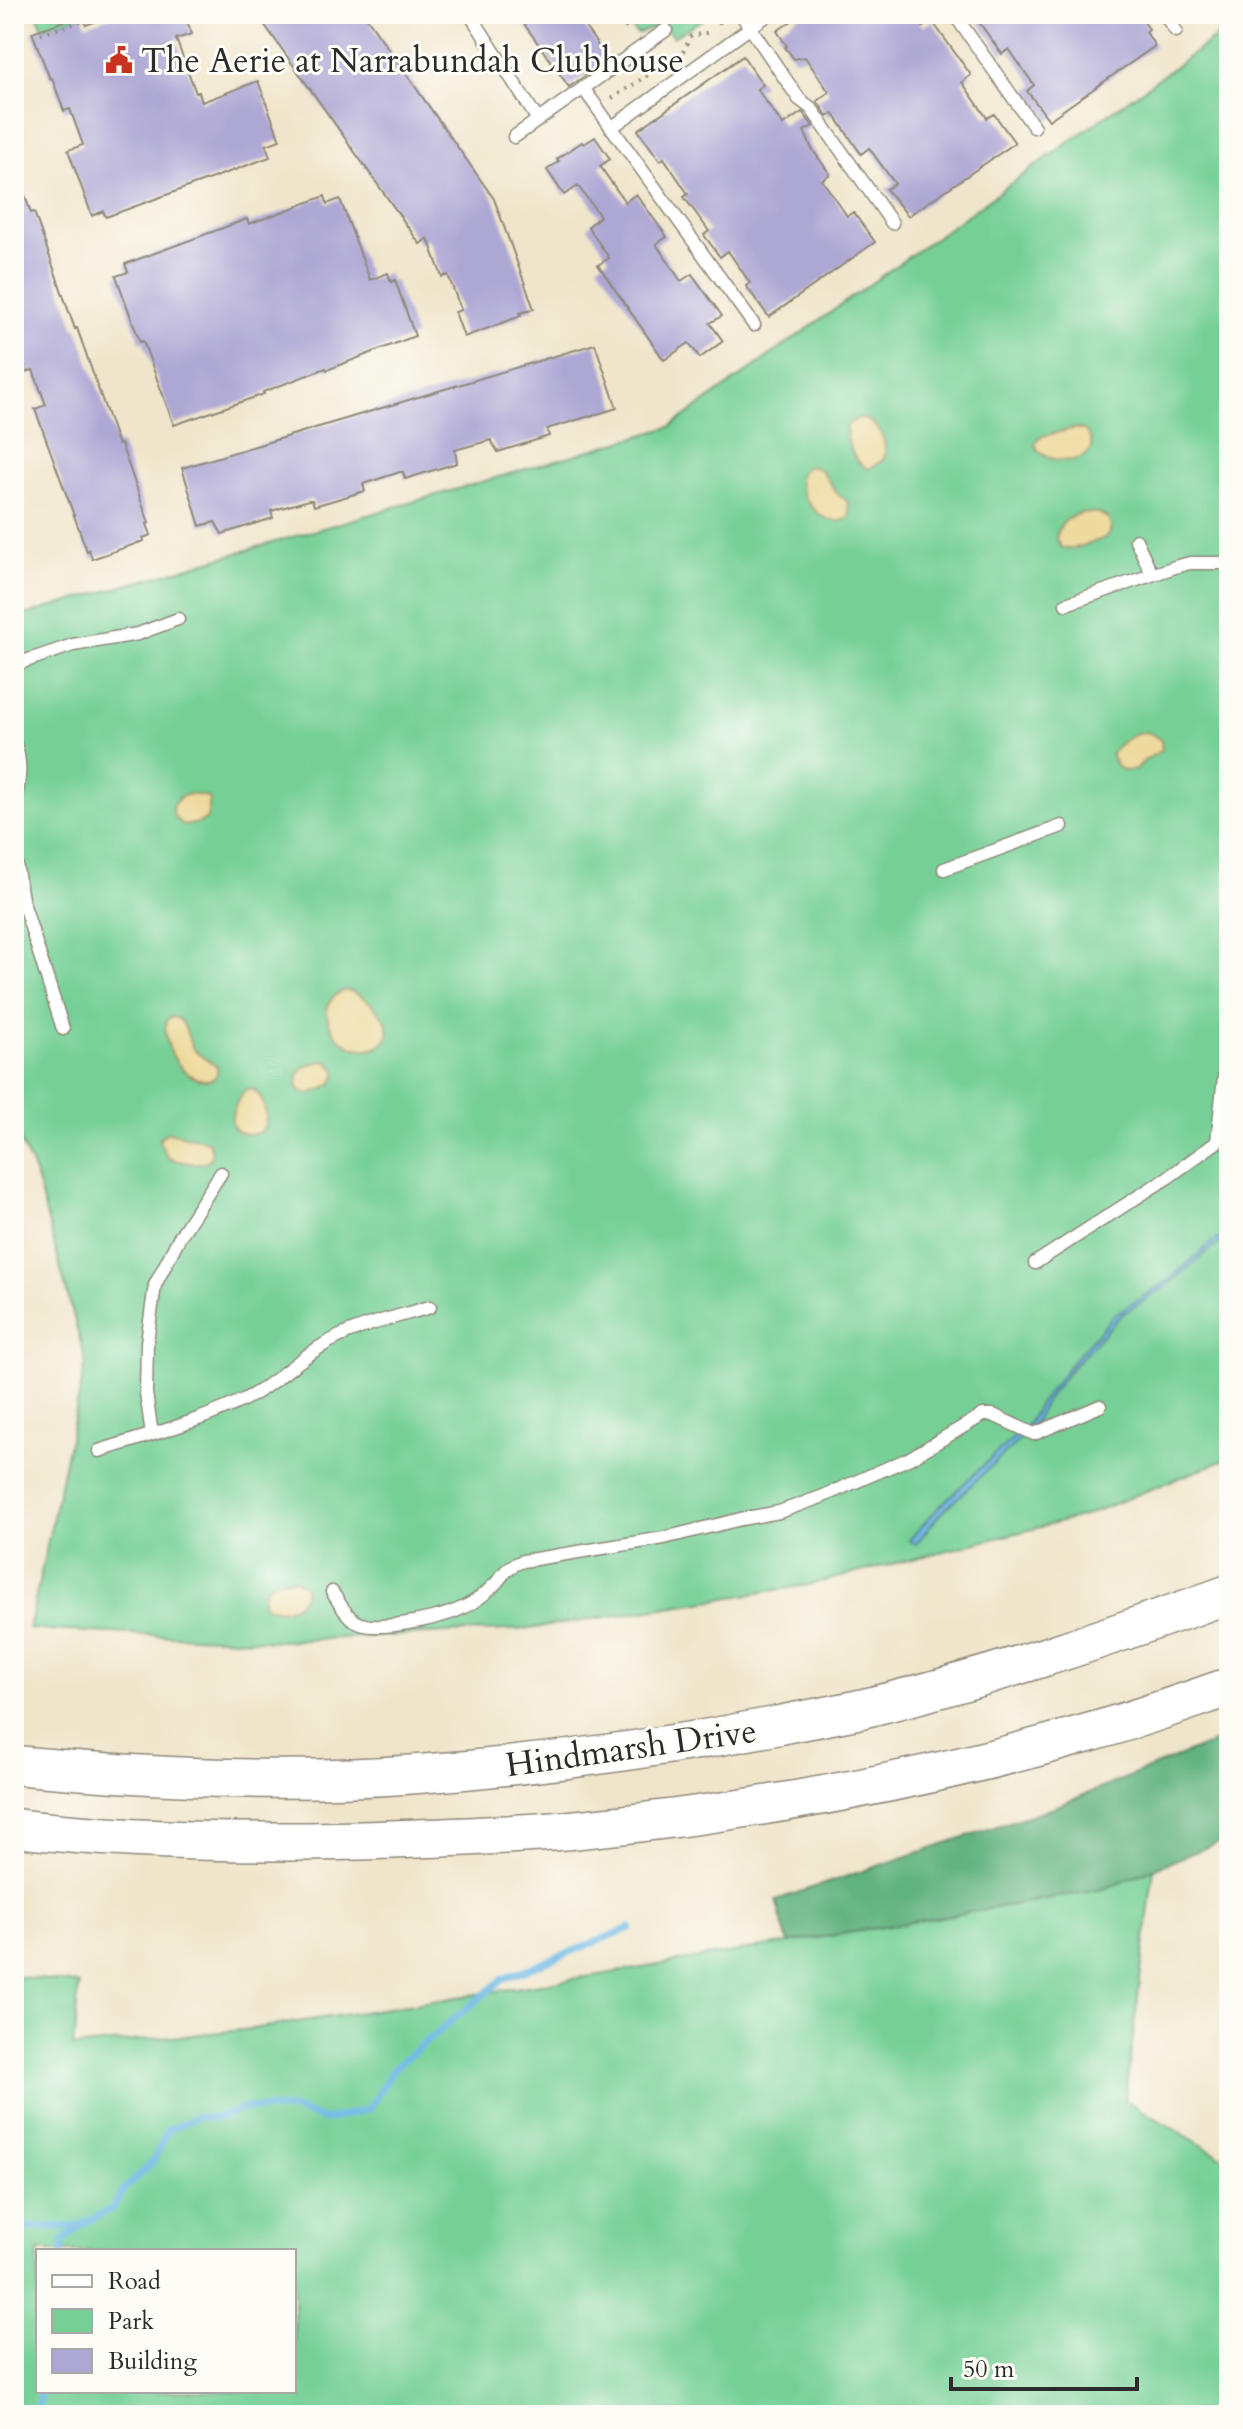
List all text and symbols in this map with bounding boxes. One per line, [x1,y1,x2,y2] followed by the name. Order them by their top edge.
[141,38,684,84] place label: The Aerie at Narrabundah Clubhouse
[104,45,134,75] public building icon: The Aerie at Narrabundah Clubhouse
[503,1708,759,1788] street label: Hindmarsh Drive
[36,2249,296,2393] legend
[108,2265,161,2298] text: Road
[108,2305,154,2338] text: Park
[951,2341,1137,2391] scale bar
[108,2345,198,2378] text: Building
[963,2353,1015,2386] text: 50 m

